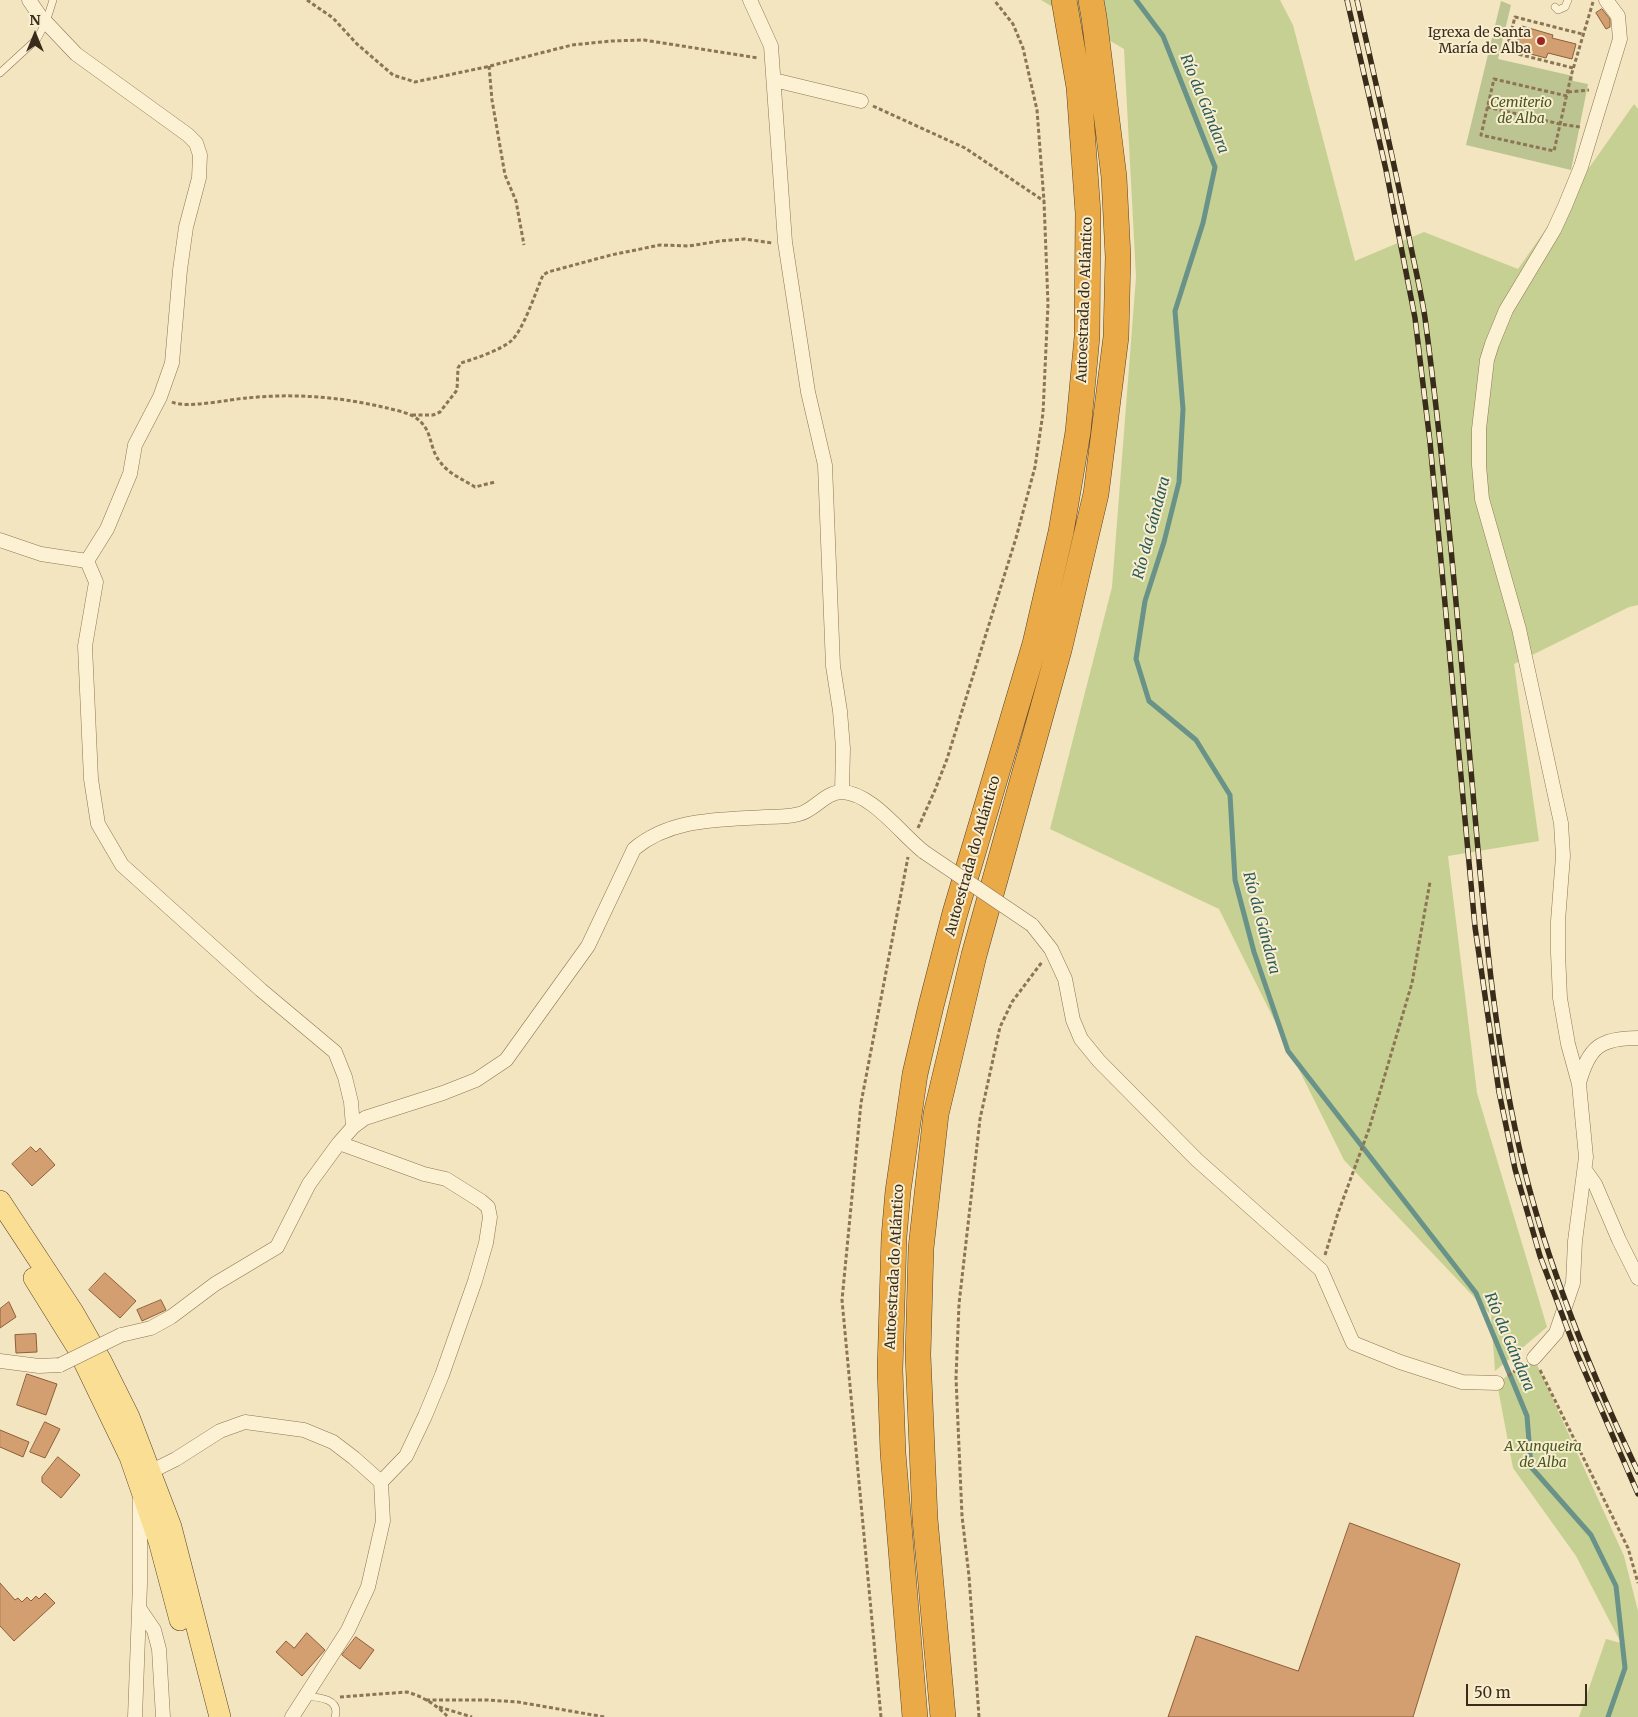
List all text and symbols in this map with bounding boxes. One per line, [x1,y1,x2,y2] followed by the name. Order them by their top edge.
[10,10,60,60] north arrow
[29,11,41,29] text: N
[1428,25,1531,58] place label: Igrexa de Santa María de Alba
[1535,35,1547,47] marker: Igrexa de Santa María de Alba
[1176,52,1232,156] water label: Río da Gándara
[1490,95,1552,128] park label: Cemiterio de Alba
[1074,217,1096,383] street label: Autoestrada do Atlántico
[1130,475,1174,581] water label: Río da Gándara
[942,774,1004,938] street label: Autoestrada do Atlántico
[1239,870,1283,976] water label: Río da Gándara
[882,1184,908,1350] street label: Autoestrada do Atlántico
[1480,1290,1538,1394] water label: Río da Gándara
[1504,1439,1582,1471] park label: A Xunqueira de Alba
[1468,1674,1589,1706] scale bar
[1474,1683,1511,1702] text: 50 m

